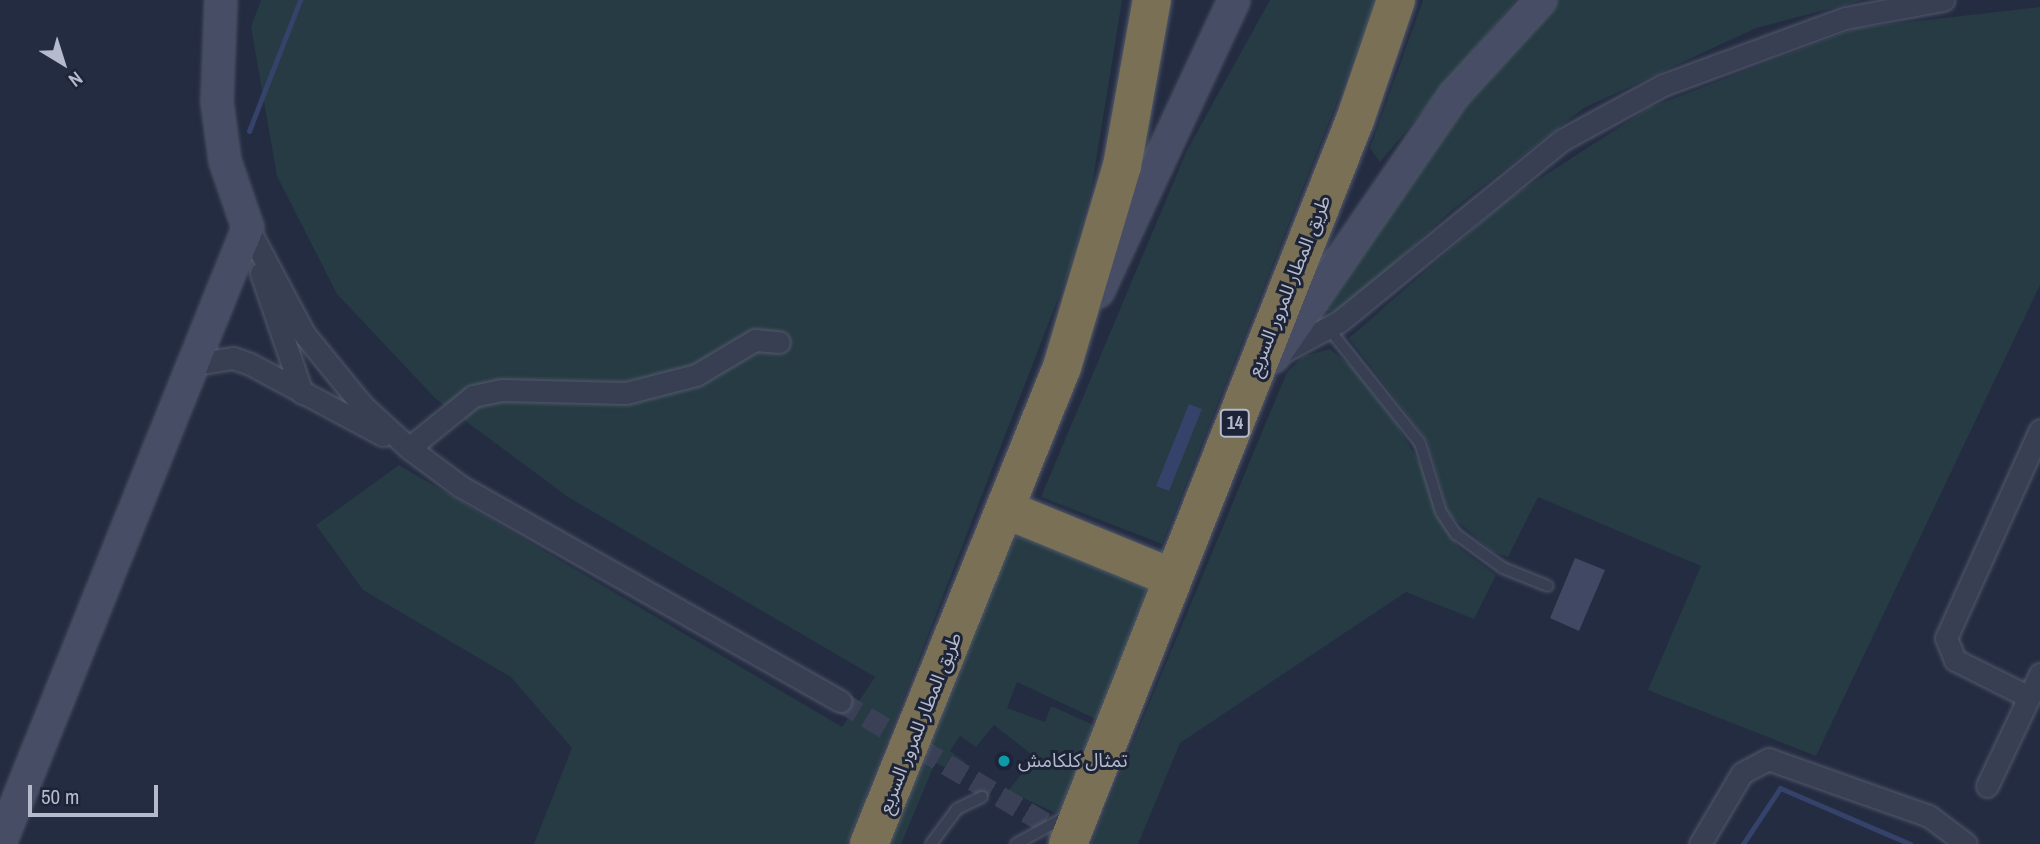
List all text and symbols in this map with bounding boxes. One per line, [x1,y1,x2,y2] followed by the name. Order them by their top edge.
[28,28,98,98] north arrow
[63,66,88,93] text: N
[1242,192,1336,380] street label: طريق المطار للمرور السريع
[1219,408,1251,438] road number: 14
[873,629,967,817] street label: طريق المطار للمرور السريع
[1018,750,1128,772] place label: تمثال كلكامش
[996,753,1012,769] marker: تمثال كلكامش
[32,770,161,814] scale bar
[41,782,79,811] text: 50 m

